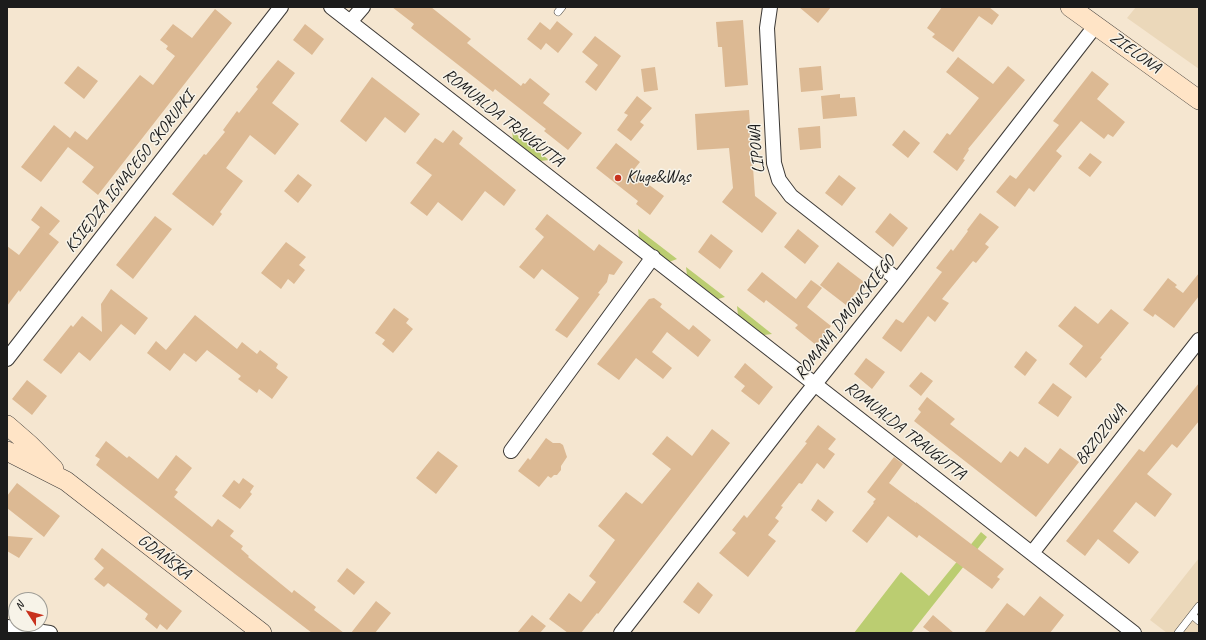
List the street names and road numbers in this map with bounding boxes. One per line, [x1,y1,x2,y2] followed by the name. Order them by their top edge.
[1106,28,1164,78] street label: ZIELONA
[439,65,567,171] street label: ROMUALDA TRAUGUTTA
[61,87,199,257] street label: KSIĘDZA IGNACEGO SKORUPKI
[744,124,770,174] street label: LIPOWA
[790,252,900,384] street label: ROMANA DMOWSKIEGO
[841,378,969,484] street label: ROMUALDA TRAUGUTTA
[1071,401,1131,469] street label: BRZOZOWA
[134,530,194,584] street label: GDAŃSKA

